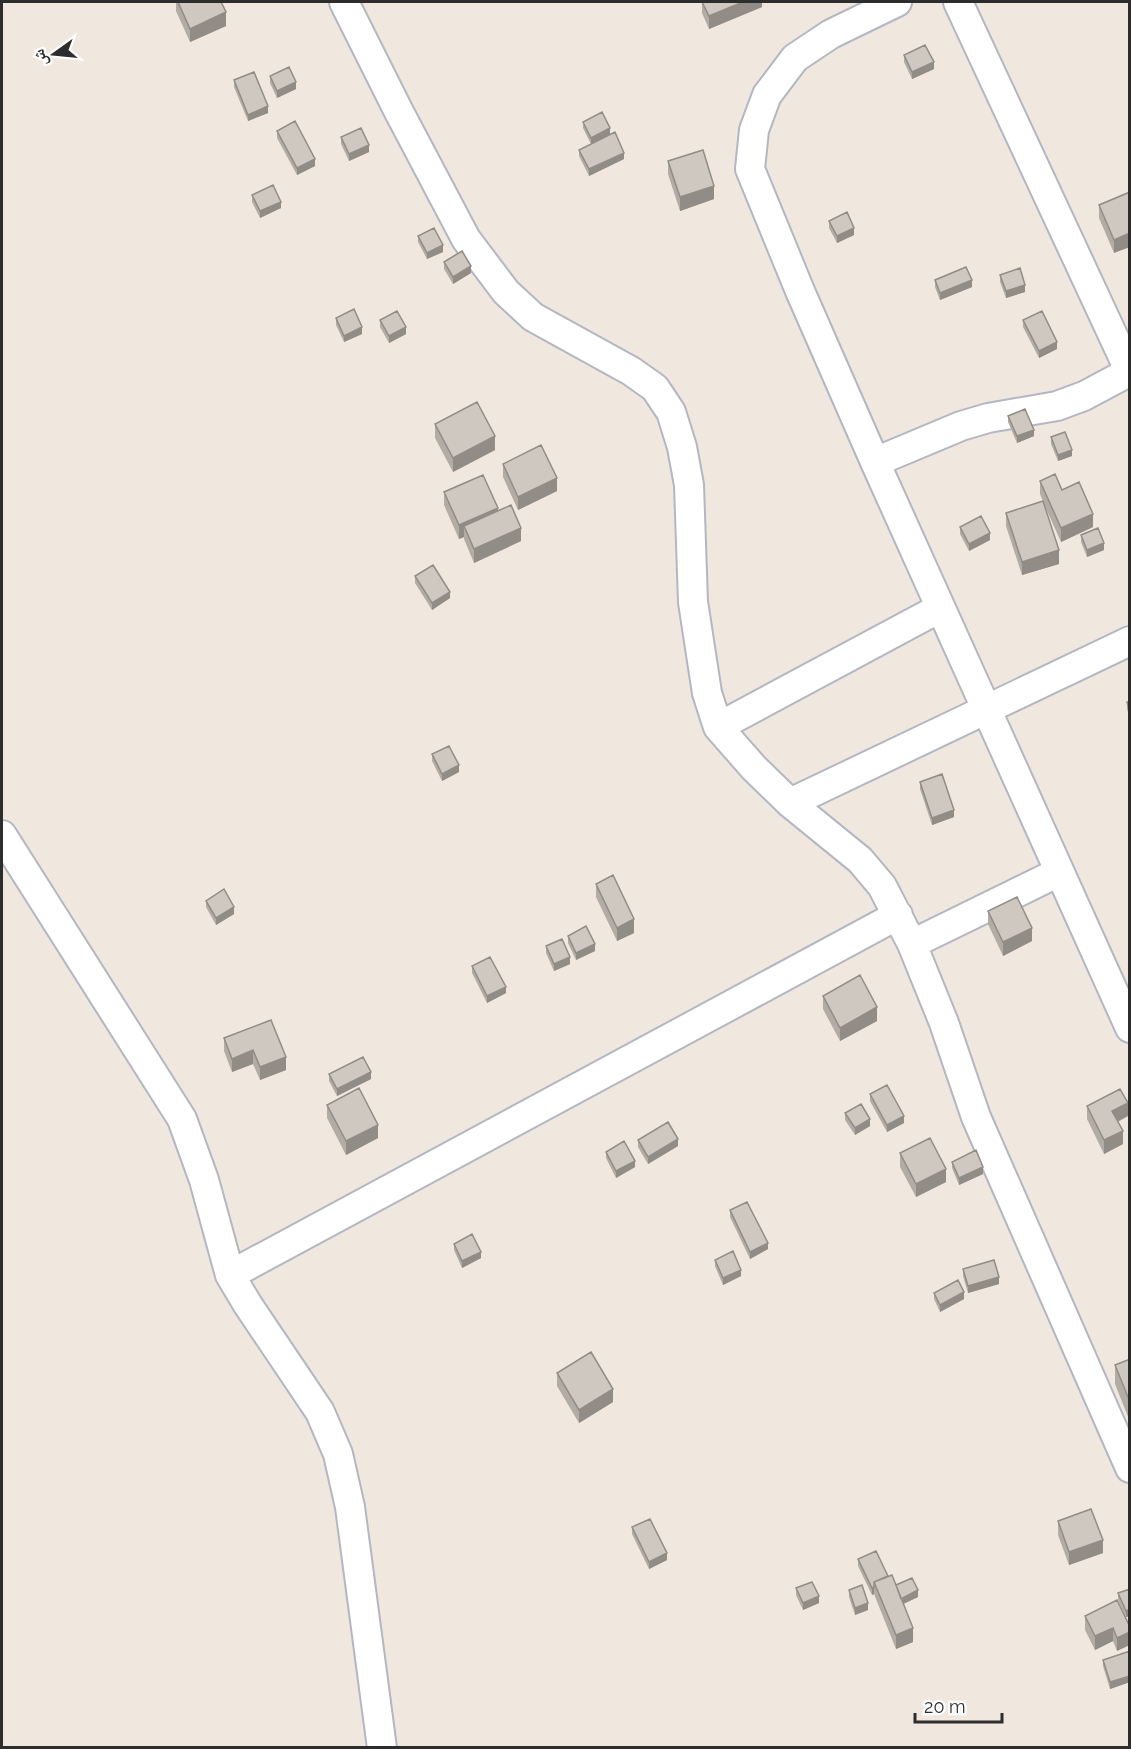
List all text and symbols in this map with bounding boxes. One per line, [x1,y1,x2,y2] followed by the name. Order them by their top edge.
[24,24,84,84] north arrow
[29,47,51,68] text: ش
[915,1686,1002,1724] scale bar
[924,1696,966,1717] text: 20 m

